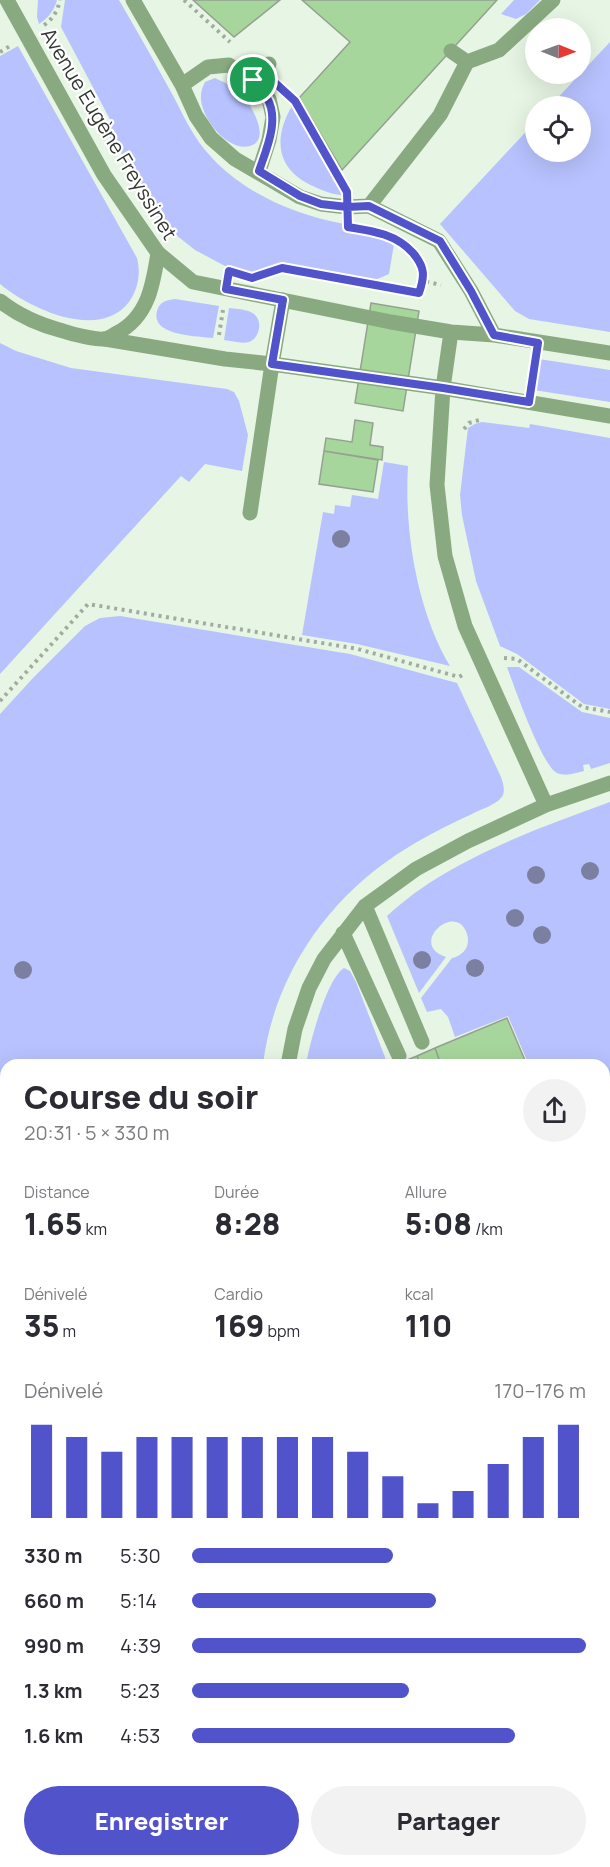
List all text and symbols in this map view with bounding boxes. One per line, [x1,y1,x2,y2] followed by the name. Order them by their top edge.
[525,18,591,84] north arrow
[525,18,591,162] map controls
[35,23,184,245] street label: Avenue Eugène Freyssinet
[227,54,278,105] pin
[236,63,269,96] icon: arrive
[525,96,591,162] button: locate
[24,1074,258,1119] text: Course du soir
[523,1079,586,1142] button: share
[24,1119,170,1146] text: 20:31 · 5 × 330 m
[24,1181,90,1203] text: Distance
[214,1181,259,1203] text: Durée
[405,1181,447,1203] text: Allure
[24,1203,82,1244] text: 1.65
[214,1203,281,1244] text: 8:28
[405,1203,472,1244] text: 5:08
[82,1218,107,1240] text: km
[472,1218,503,1240] text: /km
[24,1283,87,1305] text: Dénivelé
[214,1283,263,1305] text: Cardio
[405,1283,434,1305] text: kcal
[24,1305,59,1346] text: 35
[214,1305,264,1346] text: 169
[405,1305,452,1346] text: 110
[59,1320,76,1342] text: m
[264,1320,300,1342] text: bpm
[24,1377,103,1404] text: Dénivelé
[494,1377,586,1404] text: 170–176 m
[24,1542,82,1569] text: 330 m
[120,1542,161,1569] text: 5:30
[24,1587,84,1614] text: 660 m
[120,1587,157,1614] text: 5:14
[24,1632,84,1659] text: 990 m
[120,1632,161,1659] text: 4:39
[24,1677,82,1704] text: 1.3 km
[120,1677,160,1704] text: 5:23
[24,1722,83,1749] text: 1.6 km
[120,1722,160,1749] text: 4:53
[24,1786,299,1855] button: Enregistrer
[311,1786,586,1855] button: Partager

